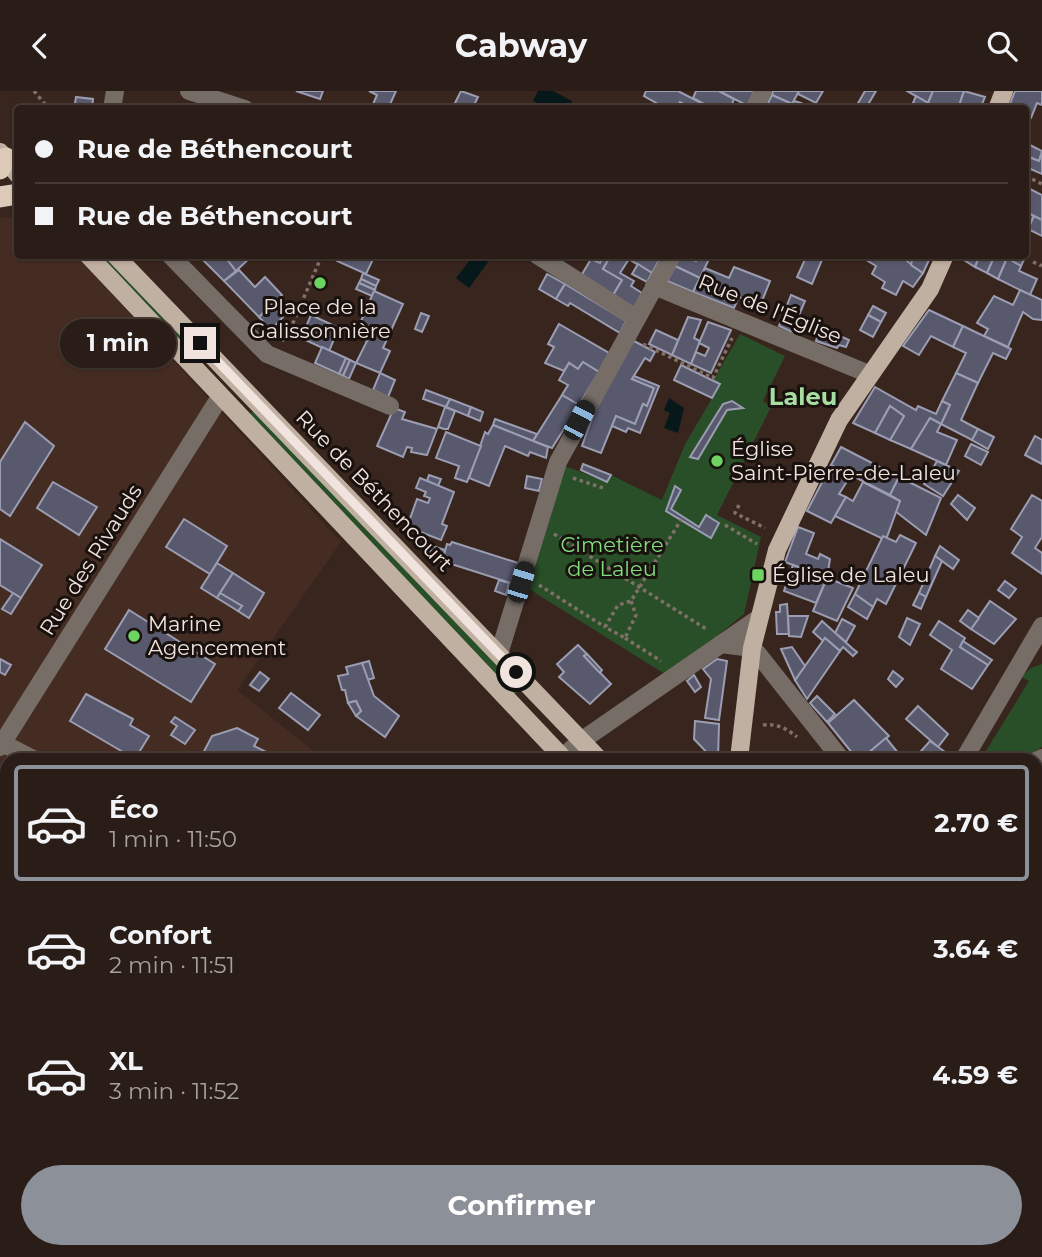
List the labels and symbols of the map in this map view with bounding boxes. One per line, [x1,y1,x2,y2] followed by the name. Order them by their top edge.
[695,268,845,349] street label: Rue de l'Église
[312,275,328,291] marker: Place de la Galissonnière
[249,294,391,343] place label: Place de la Galissonnière
[60,319,176,367] callout: 1 min
[184,327,216,359] route end
[769,382,837,411] district label: Laleu
[560,397,599,443] car
[291,405,458,576] street label: Rue de Béthencourt
[731,436,956,485] place label: Église Saint-Pierre-de-Laleu
[709,453,725,469] marker: Église Saint-Pierre-de-Laleu
[34,480,147,640] street label: Rue des Rivauds
[560,532,664,581] park label: Cimetière de Laleu
[505,559,538,605] car
[772,562,930,587] place label: Église de Laleu
[750,567,766,583] marker: Église de Laleu
[148,611,286,660] place label: Marine Agencement
[126,628,142,644] marker: Marine Agencement
[500,656,532,688] route start

